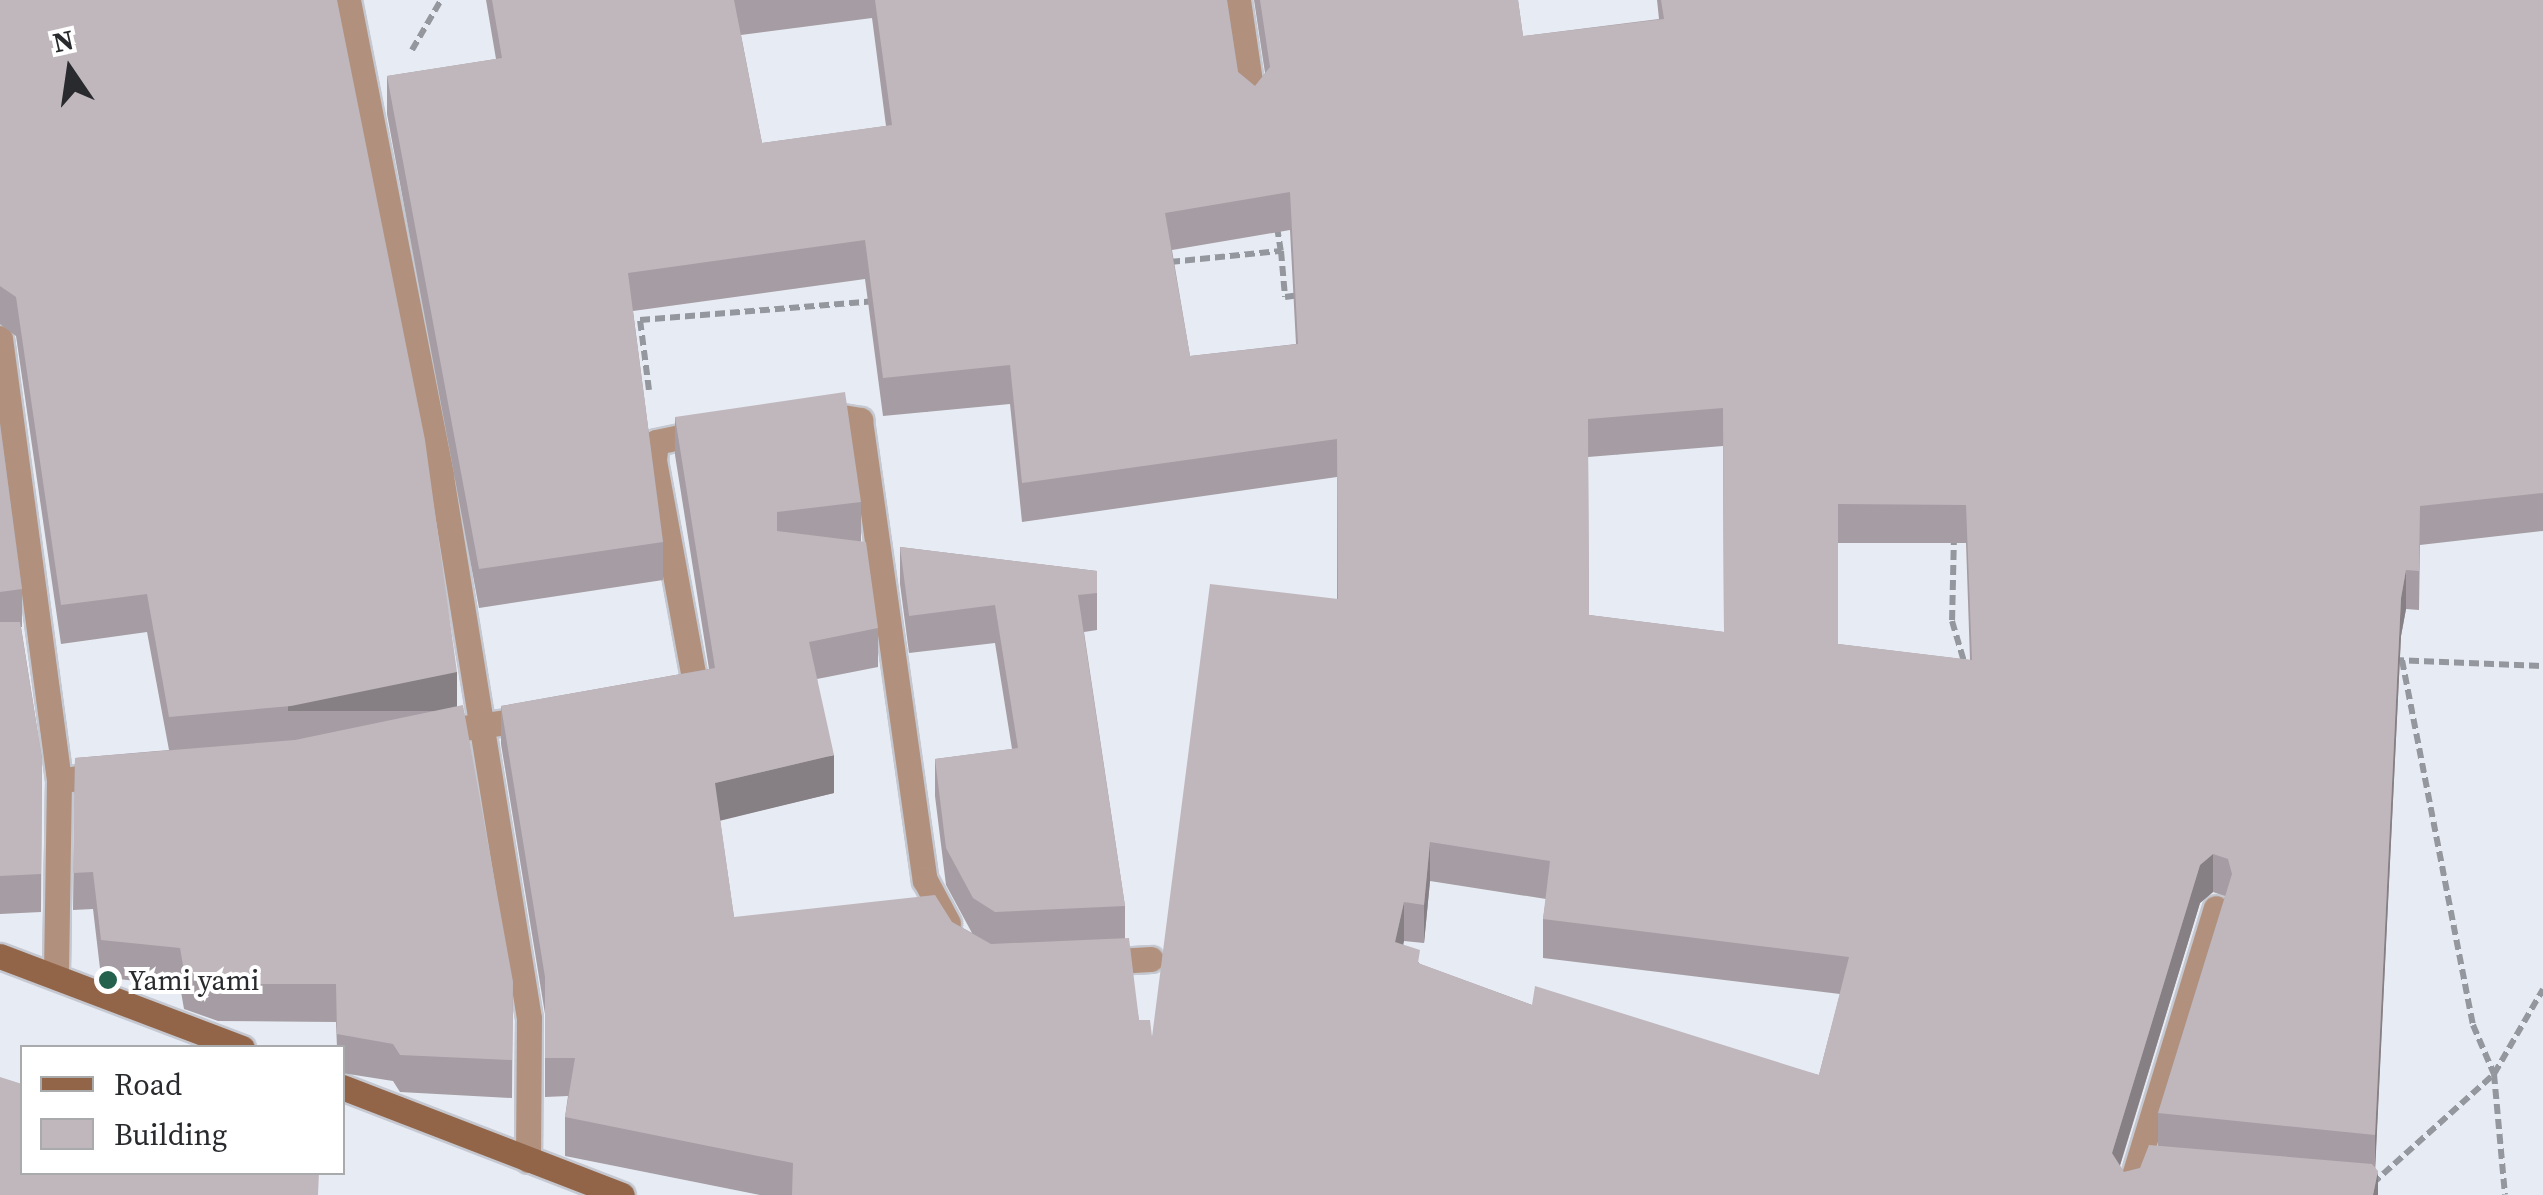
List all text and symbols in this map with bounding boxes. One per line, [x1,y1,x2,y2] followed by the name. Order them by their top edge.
[20,20,120,120] north arrow
[49,20,77,62] text: N
[128,963,259,997] place label: Yami yami
[97,969,119,991] marker: Yami yami
[20,1045,345,1175] legend
[114,1064,182,1105] text: Road
[114,1114,227,1155] text: Building

